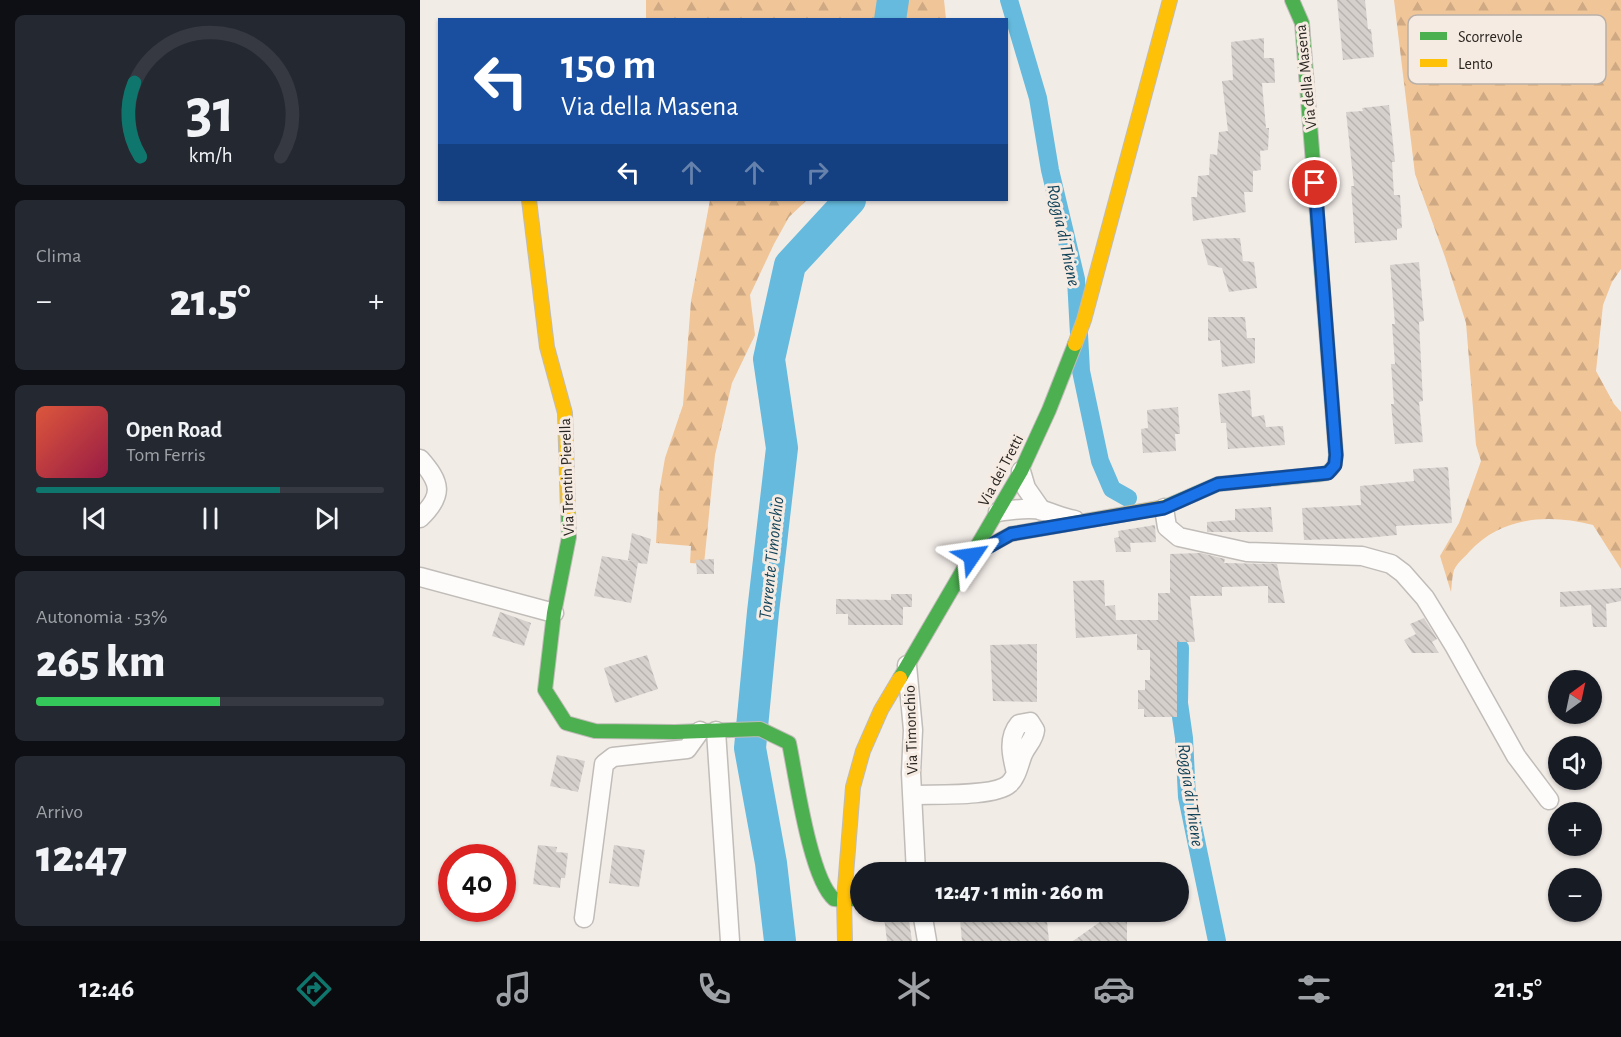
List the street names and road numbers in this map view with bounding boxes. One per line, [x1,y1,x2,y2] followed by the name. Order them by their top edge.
[1293,24,1319,130] street label: Via della Masena
[557,418,577,536] street label: Via Trentin Pierella
[975,432,1026,509] street label: Via dei Tretti
[901,685,921,775] street label: Via Timonchio

